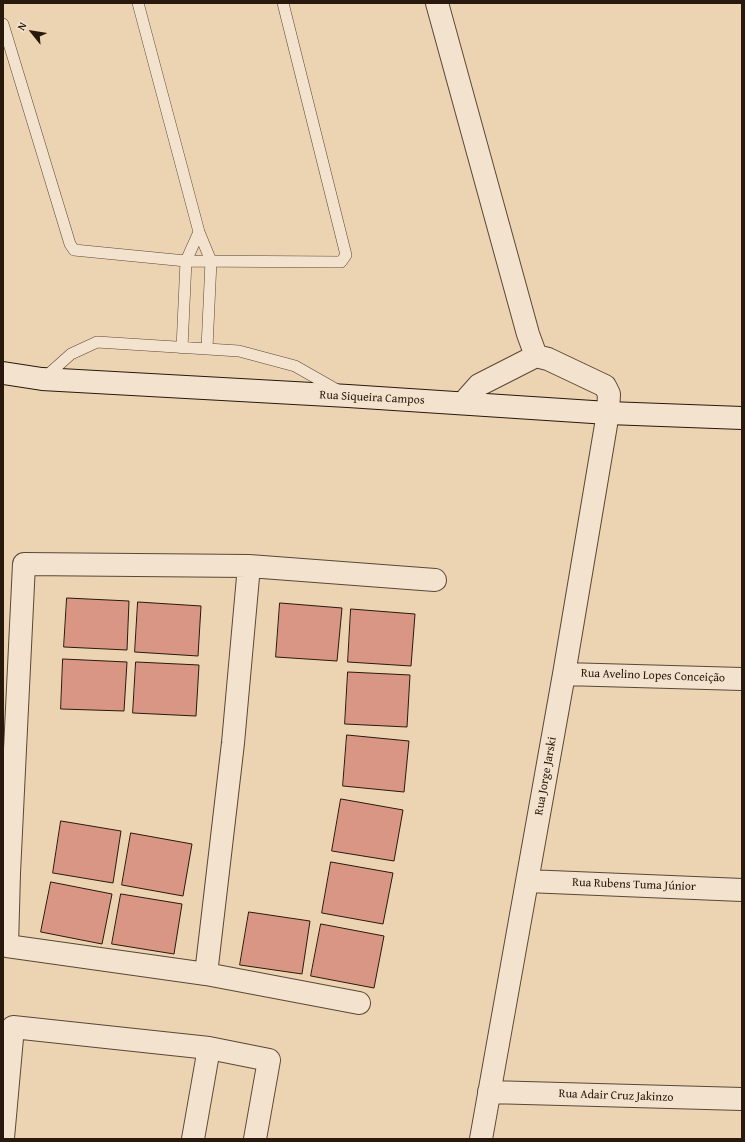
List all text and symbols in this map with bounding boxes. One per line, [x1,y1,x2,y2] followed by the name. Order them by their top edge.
[12,12,52,52] north arrow
[13,19,30,33] text: N
[319,388,425,408] street label: Rua Siqueira Campos
[581,666,725,686] street label: Rua Avelino Lopes Conceição
[532,736,560,816] street label: Rua Jorge Jarski
[572,876,696,894] street label: Rua Rubens Tuma Júnior
[558,1087,674,1105] street label: Rua Adair Cruz Jakinzo

